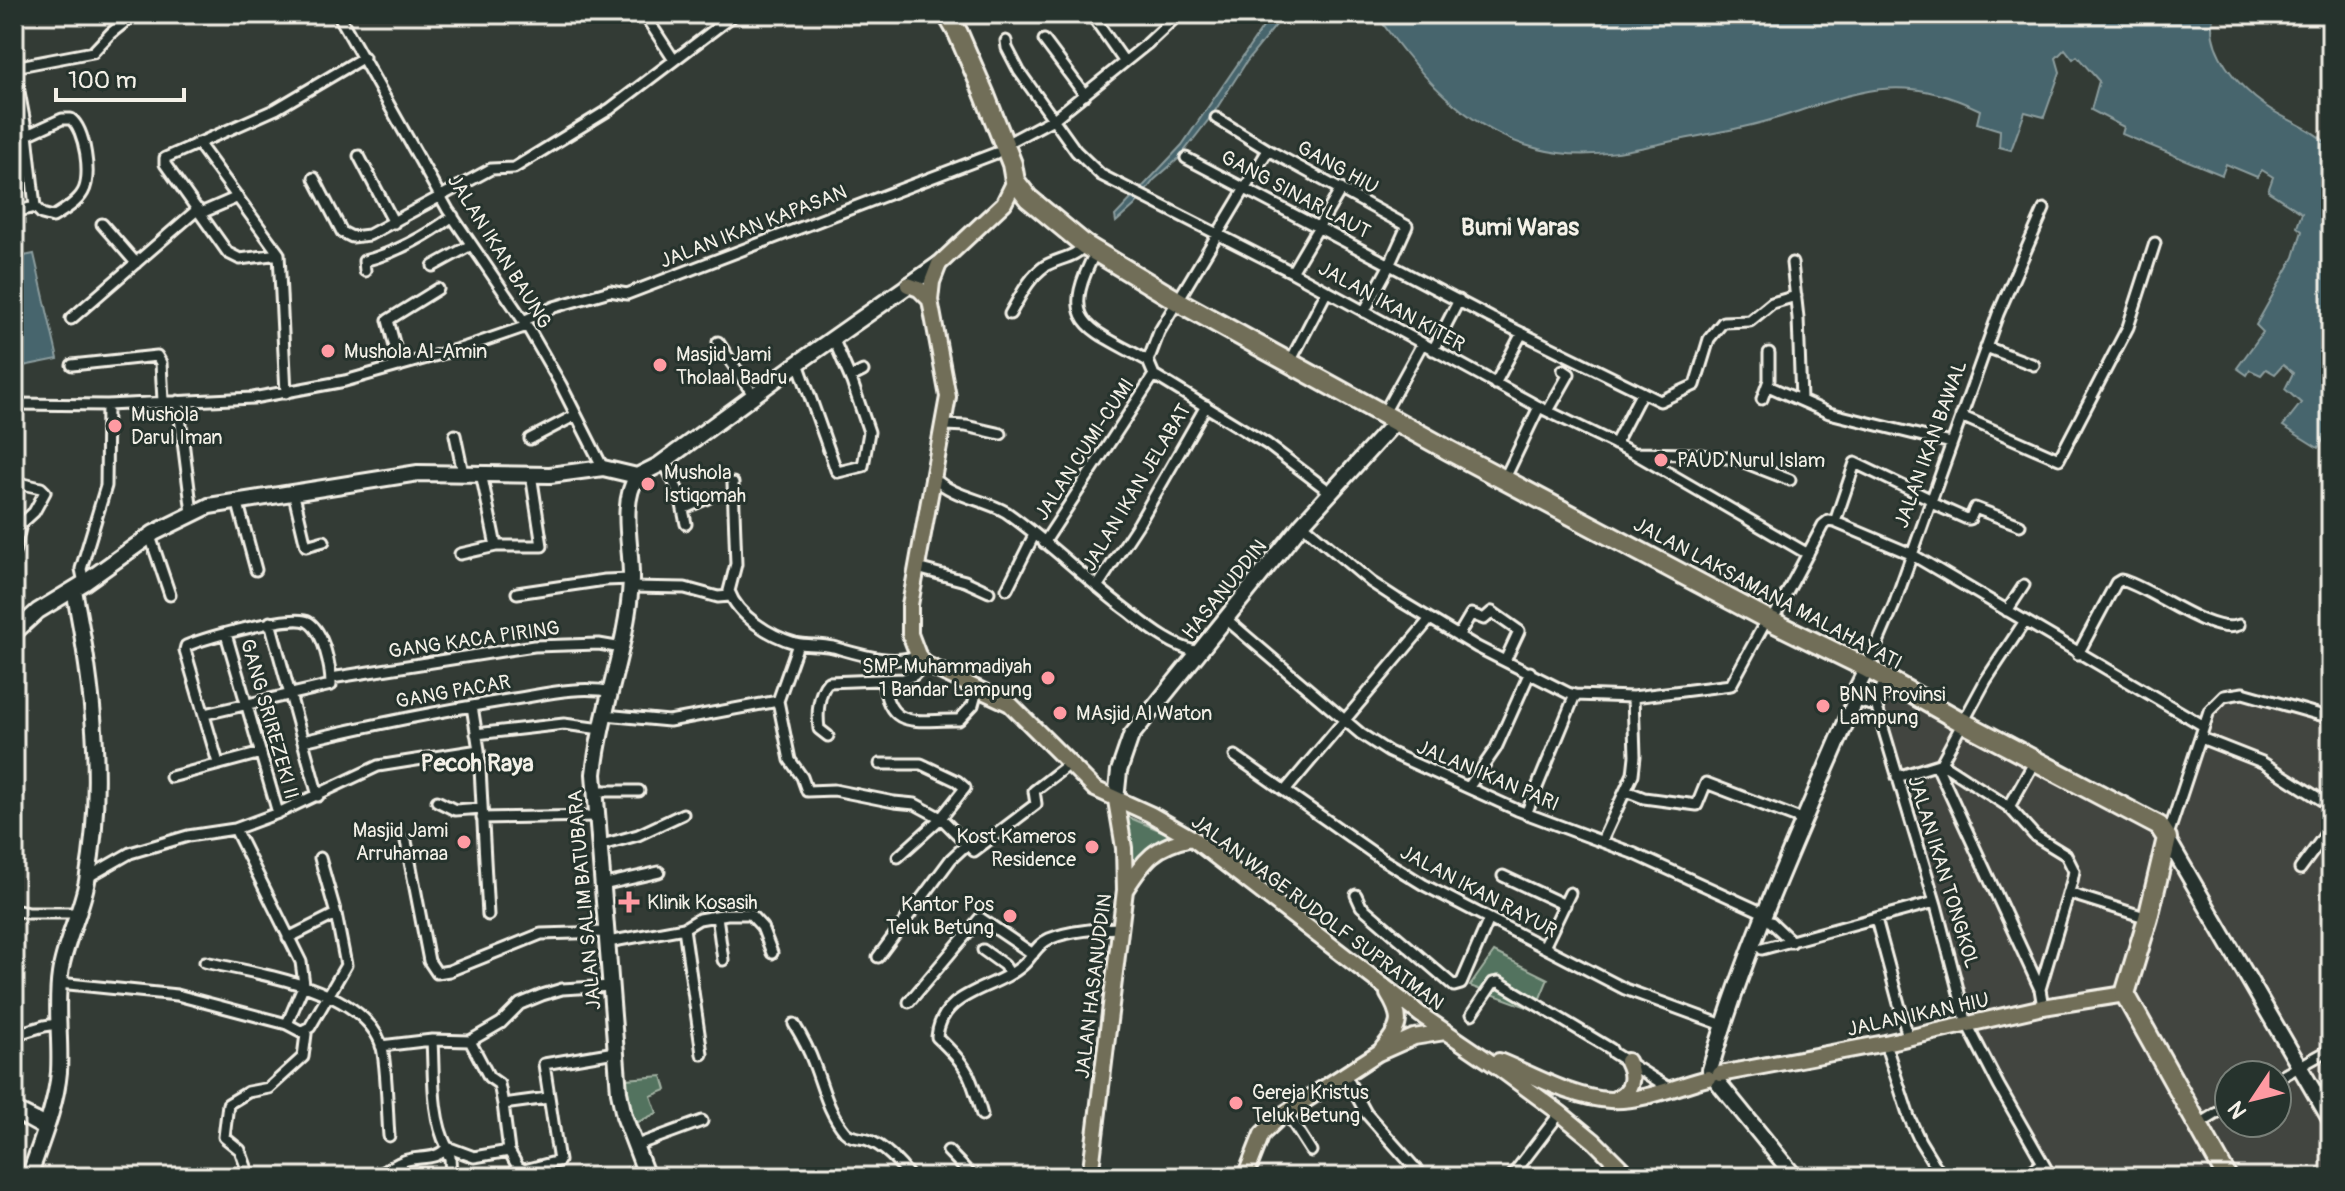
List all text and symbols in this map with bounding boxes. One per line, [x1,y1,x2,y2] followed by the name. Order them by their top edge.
[56,52,184,102] scale bar
[68,66,137,95] text: 100 m
[1293,135,1383,200] street label: GANG HIU
[1217,145,1375,244] street label: GANG SINAR LAUT
[442,169,557,333] street label: JALAN IKAN BAUNG
[656,179,850,274] street label: JALAN IKAN KAPASAN
[1461,213,1579,242] district label: Bumi Waras
[1314,256,1470,357] street label: JALAN IKAN KITER
[344,339,487,364] place label: Mushola Al-Amin
[319,342,337,360] marker: Mushola Al-Amin
[676,342,787,390] place label: Masjid Jami Tholaal Badru
[651,356,669,374] marker: Masjid Jami Tholaal Badru
[1889,357,1972,531] street label: JALAN IKAN BAWAL
[1029,374,1140,525] street label: JALAN CUMI-CUMI
[1077,399,1196,575] street label: JALAN IKAN JELABAT
[131,402,223,450] place label: Mushola Darul Iman
[106,417,124,435] marker: Mushola Darul Iman
[1677,448,1825,473] place label: PAUD Nurul Islam
[1652,451,1670,469] marker: PAUD Nurul Islam
[664,460,746,508] place label: Mushola Istiqomah
[639,475,657,493] marker: Mushola Istiqomah
[1629,512,1906,675] street label: JALAN LAKSAMANA MALAHAYATI
[1177,534,1272,644] street label: HASANUDDIN
[387,615,561,664] street label: GANG KACA PIRING
[235,636,304,802] street label: GANG SRIREZEKI II
[862,654,1032,702] place label: SMP Muhammadiyah 1 Bandar Lampung
[394,669,512,714] street label: GANG PACAR
[1039,669,1057,687] marker: SMP Muhammadiyah 1 Bandar Lampung
[1839,682,1946,730] place label: BNN Provinsi Lampung
[1814,697,1832,715] marker: BNN Provinsi Lampung
[1076,701,1212,726] place label: MAsjid Al Waton
[1051,704,1069,722] marker: MAsjid Al Waton
[1413,734,1563,817] street label: JALAN IKAN PARI
[420,749,534,778] district label: Pecoh Raya
[1902,773,1985,971] street label: JALAN IKAN TONGKOL
[562,789,607,1011] street label: JALAN SALIM BATUBARA
[1186,809,1449,1016] street label: JALAN WAGE RUDOLF SUPRATMAN
[353,818,448,866] place label: Masjid Jami Arruhamaa
[956,824,1076,872] place label: Kost Kameros Residence
[455,833,473,851] marker: Masjid Jami Arruhamaa
[1083,838,1101,856] marker: Kost Kameros Residence
[1396,840,1562,943] street label: JALAN IKAN RAYUR
[647,890,758,915] place label: Klinik Kosasih
[618,891,640,913] marker: Klinik Kosasih
[886,892,994,940] place label: Kantor Pos Teluk Betung
[1070,892,1117,1080] street label: JALAN HASANUDDIN
[1001,907,1019,925] marker: Kantor Pos Teluk Betung
[1845,987,1992,1042] street label: JALAN IKAN HIU
[2213,1059,2293,1139] north arrow
[1252,1080,1369,1128] place label: Gereja Kristus Teluk Betung
[1227,1094,1245,1112] marker: Gereja Kristus Teluk Betung
[2222,1096,2253,1124] text: N

